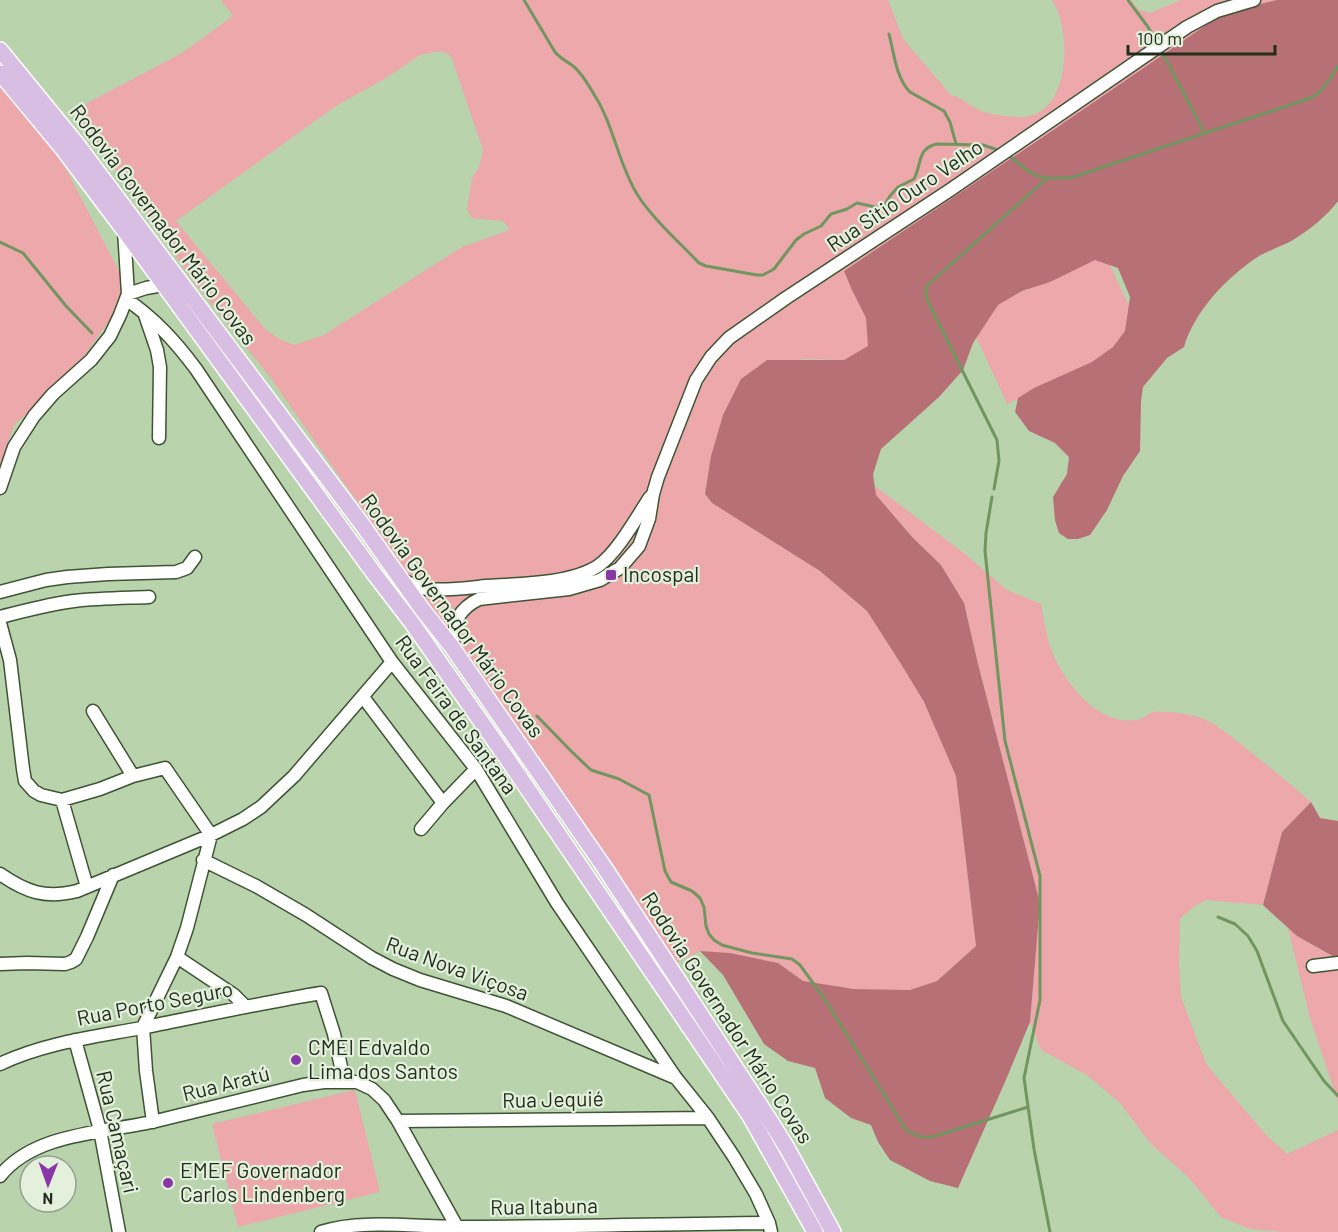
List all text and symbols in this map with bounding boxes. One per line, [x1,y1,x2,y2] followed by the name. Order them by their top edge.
[1128,18,1275,56] scale bar
[1137,27,1182,49] text: 100 m
[65,99,263,349] street label: Rodovia Governador Mário Covas
[821,133,987,256] street label: Rua Sitio Ouro Velho
[356,489,550,742] street label: Rodovia Governador Mário Covas
[623,561,699,586] place label: Incospal
[604,568,618,582] marker: Incospal
[391,630,523,799] street label: Rua Feira de Santana
[637,887,819,1148] street label: Rodovia Governador Mário Covas
[383,930,532,1005] street label: Rua Nova Viçosa
[75,975,235,1030] street label: Rua Porto Seguro
[308,1034,458,1083] place label: CMEI Edvaldo Lima dos Santos
[289,1053,303,1067] marker: CMEI Edvaldo Lima dos Santos
[179,1060,272,1105] street label: Rua Aratú
[92,1068,145,1195] street label: Rua Camaçari
[502,1085,604,1112] street label: Rua Jequié
[18,1154,78,1214] north arrow
[180,1157,345,1206] place label: EMEF Governador Carlos Lindenberg
[161,1176,175,1190] marker: EMEF Governador Carlos Lindenberg
[42,1190,53,1209] text: N
[490,1192,598,1219] street label: Rua Itabuna

